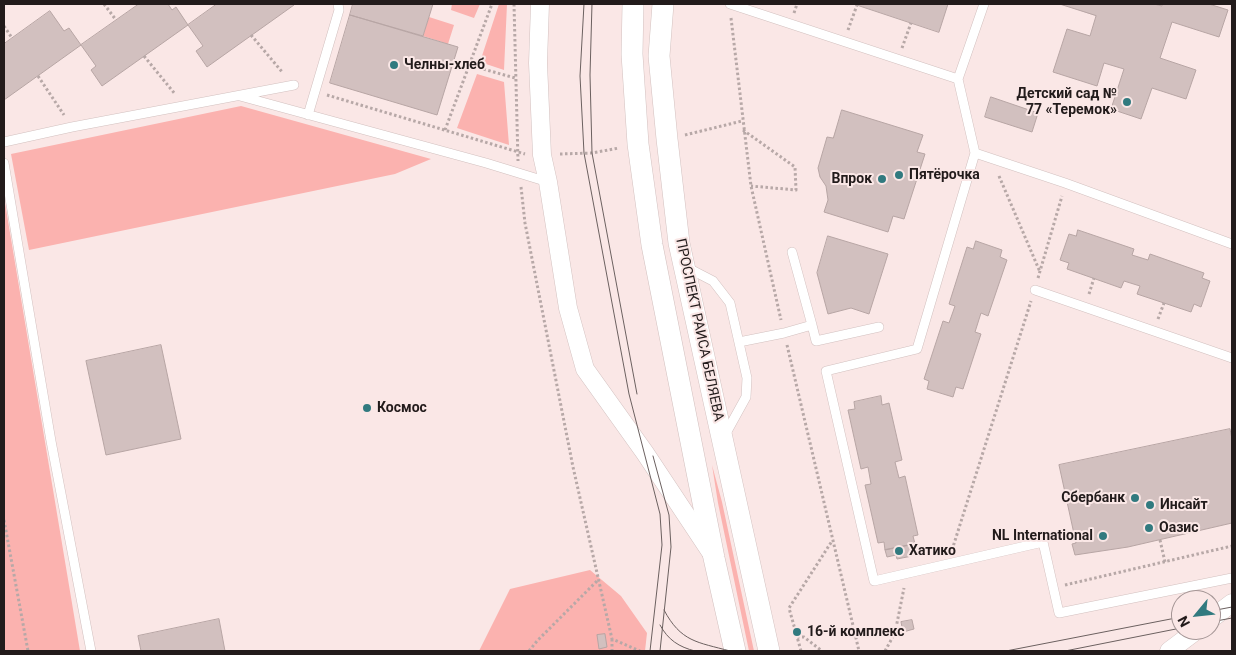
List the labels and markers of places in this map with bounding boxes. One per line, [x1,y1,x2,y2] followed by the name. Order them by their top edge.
[404,57,485,73] place label: Челны-хлеб
[388,59,400,71] marker: Челны-хлеб
[1017,86,1117,118] place label: Детский сад № 77 «Теремок»
[1121,96,1133,108] marker: Детский сад № 77 «Теремок»
[909,167,980,183] place label: Пятёрочка
[893,169,905,181] marker: Пятёрочка
[831,171,872,187] place label: Впрок
[876,173,888,185] marker: Впрок
[377,400,427,416] place label: Космос
[361,402,373,414] marker: Космос
[1061,490,1125,506] place label: Сбербанк
[1129,492,1141,504] marker: Сбербанк
[1160,497,1208,513] place label: Инсайт
[1144,499,1156,511] marker: Инсайт
[1159,520,1199,536] place label: Оазис
[1143,522,1155,534] marker: Оазис
[992,528,1093,544] place label: NL International
[1097,530,1109,542] marker: NL International
[909,543,956,559] place label: Хатико
[893,545,905,557] marker: Хатико
[807,624,905,640] place label: 16-й комплекс
[791,626,803,638] marker: 16-й комплекс

